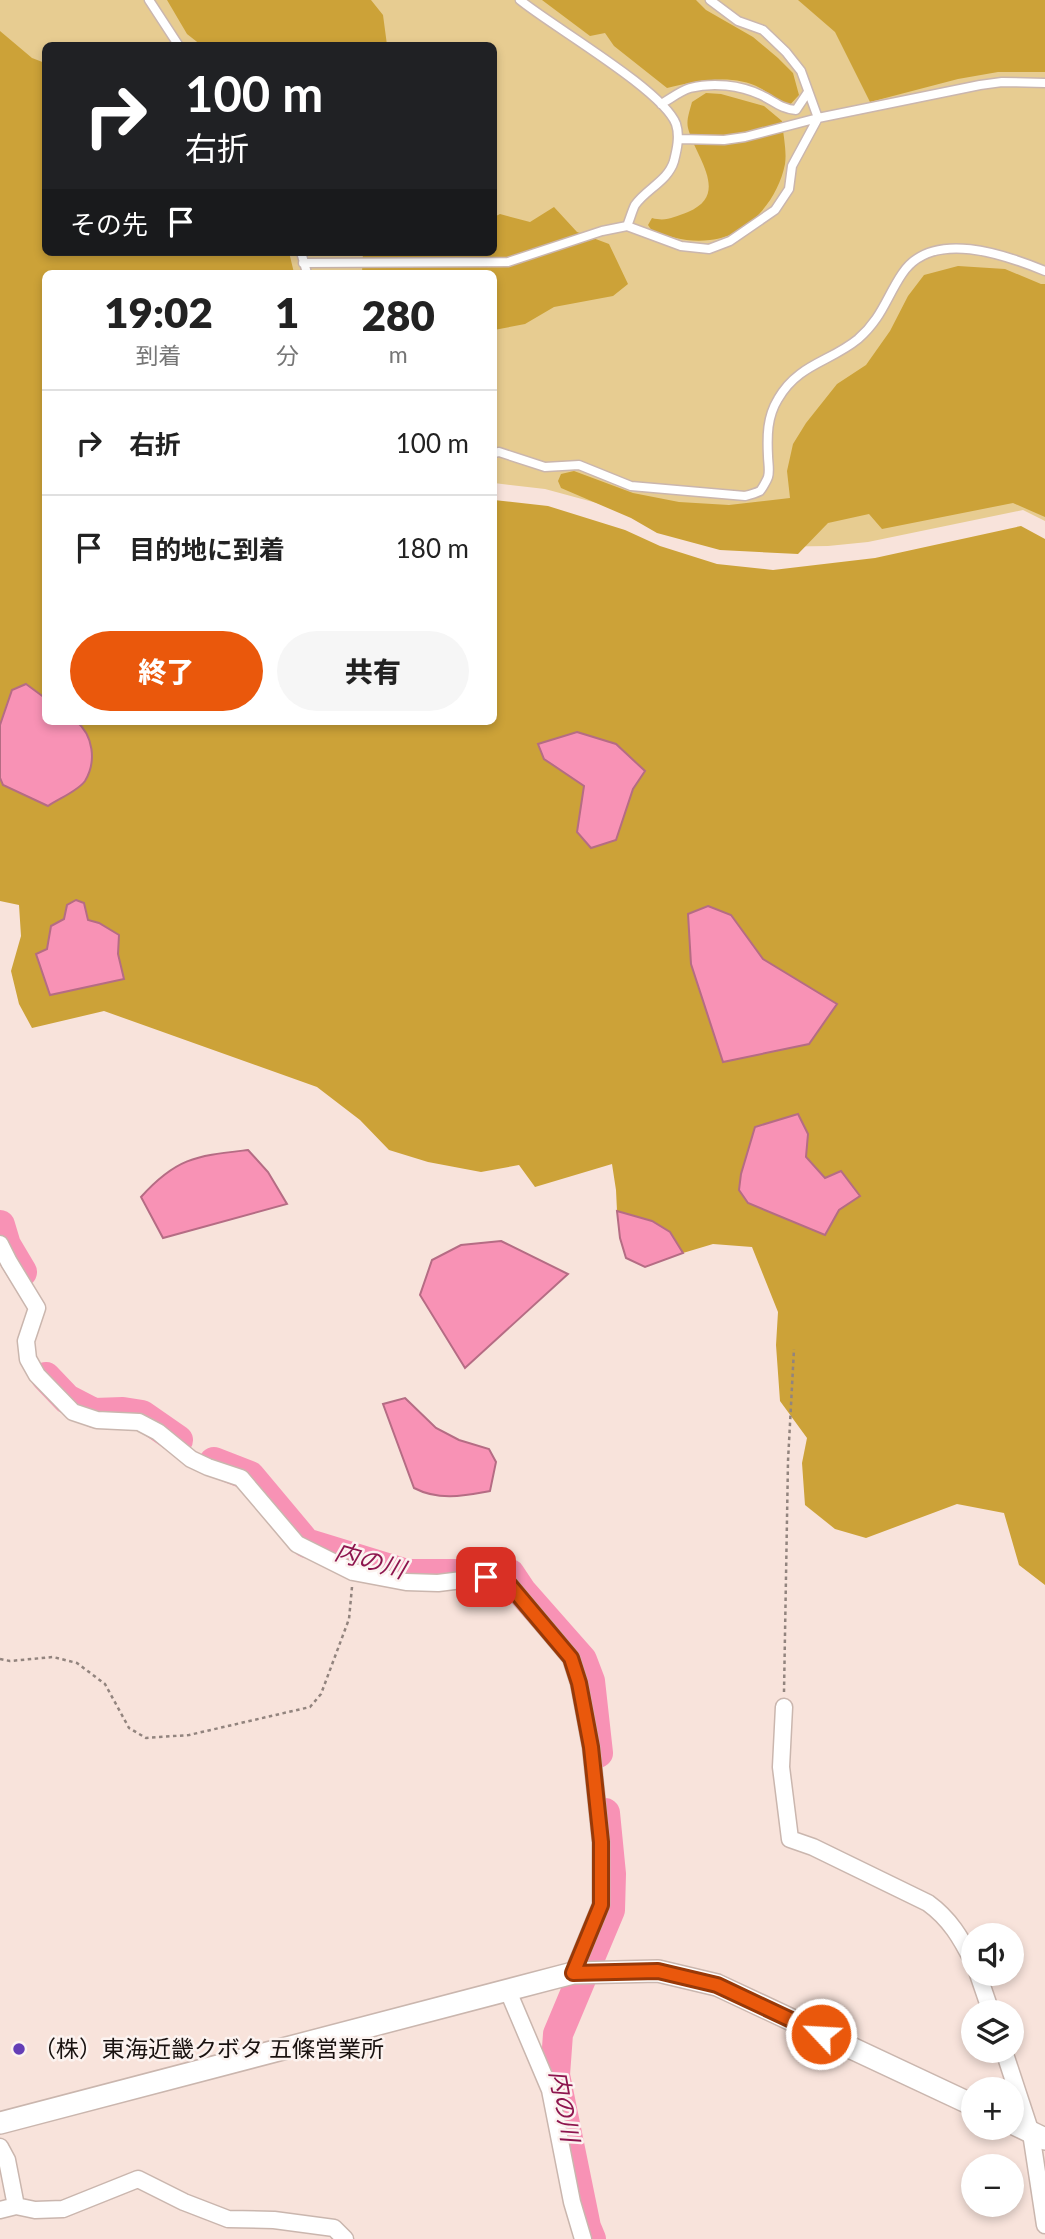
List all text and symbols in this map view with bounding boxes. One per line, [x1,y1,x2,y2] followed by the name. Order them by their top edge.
[185,64,323,122] text: 100 m
[70,70,161,161] icon: right
[185,128,249,167] text: 右折
[162,203,200,241] icon: arrive
[70,208,148,240] text: その先
[104,287,213,337] text: 19:02
[275,287,299,337] text: 1
[362,290,435,340] text: 280
[389,340,408,368] text: m
[136,341,182,369] text: 到着
[276,341,299,369] text: 分
[70,424,108,462] icon: right
[396,427,469,459] text: 100 m
[129,428,181,460] text: 右折
[70,529,108,567] icon: arrive
[396,532,469,564] text: 180 m
[129,533,285,565] text: 目的地に到着
[70,631,263,711] button: 終了
[277,631,469,711] button: 共有
[332,1536,412,1584] water label: 内の川
[456,1547,516,1607] pin
[467,1558,505,1596] icon: arrive
[961,1923,1024,2217] map controls
[961,1923,1024,1986] button: sound
[784,1997,858,2071] position arrow
[961,2000,1024,2063] button: layers
[33,2034,384,2062] place label: （株）東海近畿クボタ 五條営業所
[11,2041,27,2057] marker: （株）東海近畿クボタ 五條営業所
[545,2068,587,2147] water label: 内の川
[961,2077,1024,2140] button: +
[961,2154,1024,2217] button: −

